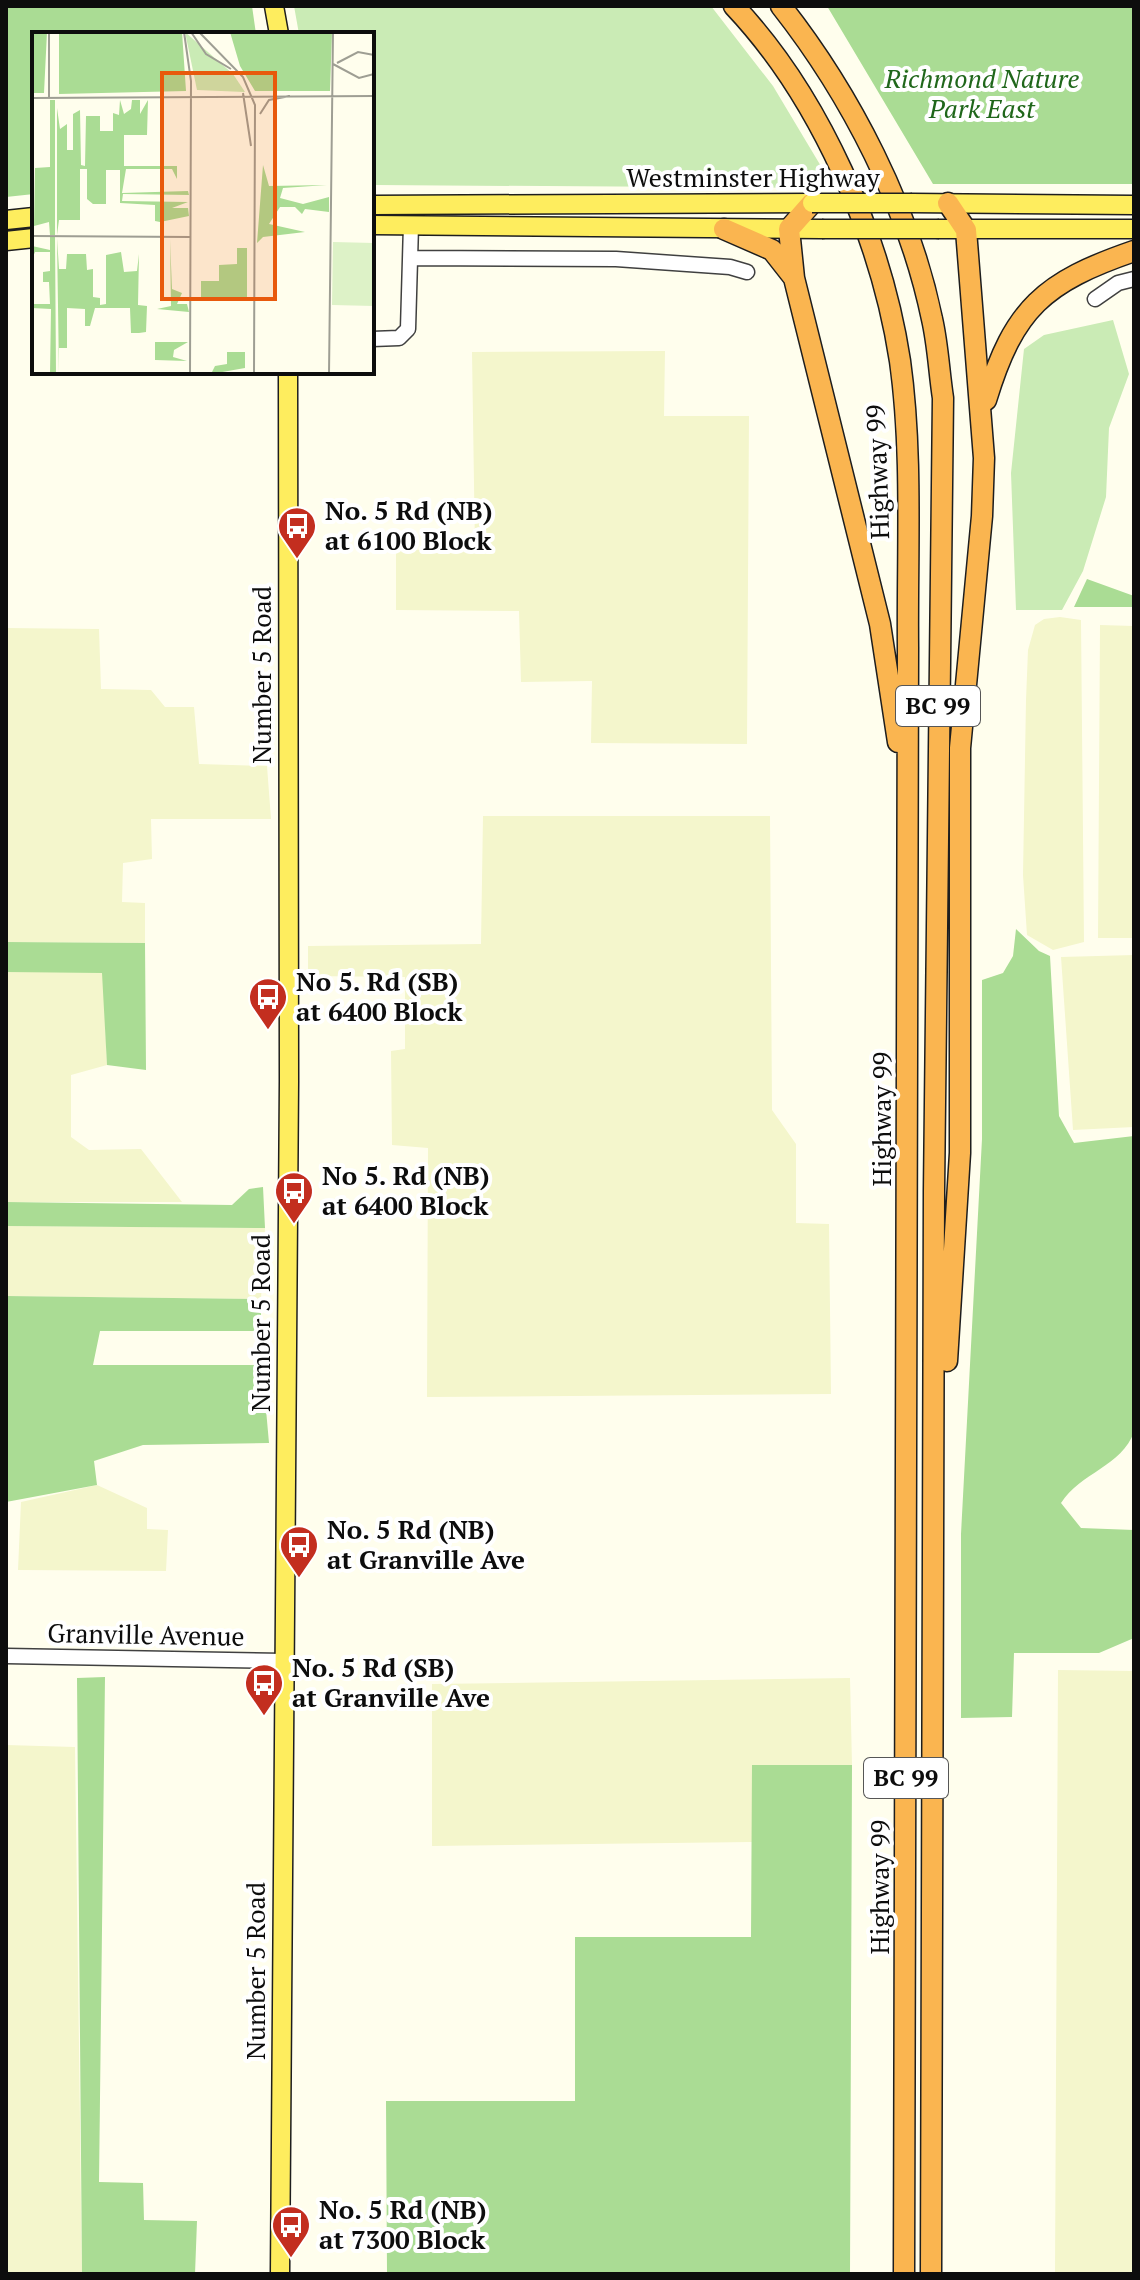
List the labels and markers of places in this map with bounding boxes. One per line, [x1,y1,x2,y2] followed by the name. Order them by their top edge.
[325,493,492,557] place label: No. 5 Rd (NB) at 6100 Block
[276,505,318,560] bus stop icon: No. 5 Rd (NB) at 6100 Block
[296,964,463,1028] place label: No 5. Rd (SB) at 6400 Block
[247,976,289,1031] bus stop icon: No 5. Rd (SB) at 6400 Block
[322,1158,489,1222] place label: No 5. Rd (NB) at 6400 Block
[273,1170,315,1225] bus stop icon: No 5. Rd (NB) at 6400 Block
[327,1512,525,1576] place label: No. 5 Rd (NB) at Granville Ave
[278,1524,320,1579] bus stop icon: No. 5 Rd (NB) at Granville Ave
[292,1650,490,1714] place label: No. 5 Rd (SB) at Granville Ave
[243,1662,285,1717] bus stop icon: No. 5 Rd (SB) at Granville Ave
[319,2192,486,2256] place label: No. 5 Rd (NB) at 7300 Block
[270,2204,312,2259] bus stop icon: No. 5 Rd (NB) at 7300 Block

